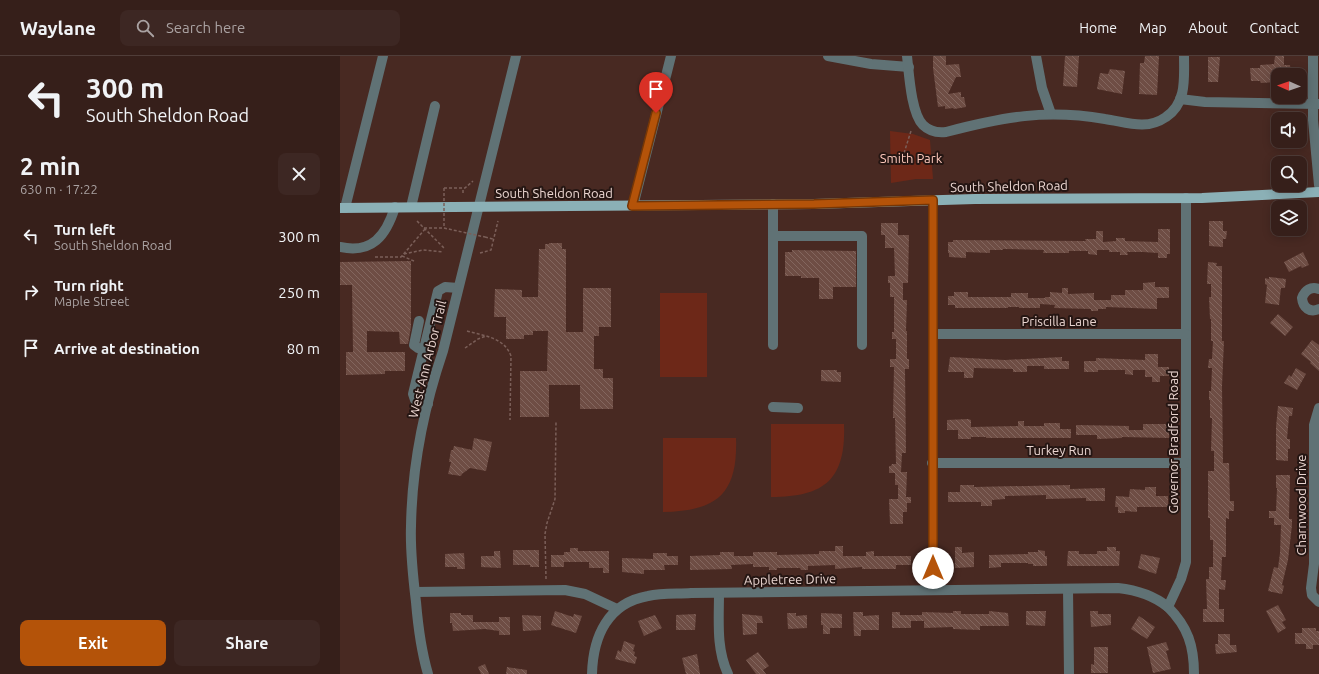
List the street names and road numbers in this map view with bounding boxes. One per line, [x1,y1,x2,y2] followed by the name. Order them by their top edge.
[950,178,1068,194] street label: South Sheldon Road
[495,186,613,200] street label: South Sheldon Road
[406,298,449,419] street label: West Ann Arbor Trail
[1021,314,1097,328] street label: Priscilla Lane
[1166,370,1180,514] street label: Governor Bradford Road
[1027,443,1091,457] street label: Turkey Run
[1294,454,1308,556] street label: Charnwood Drive
[744,571,836,587] street label: Appletree Drive

